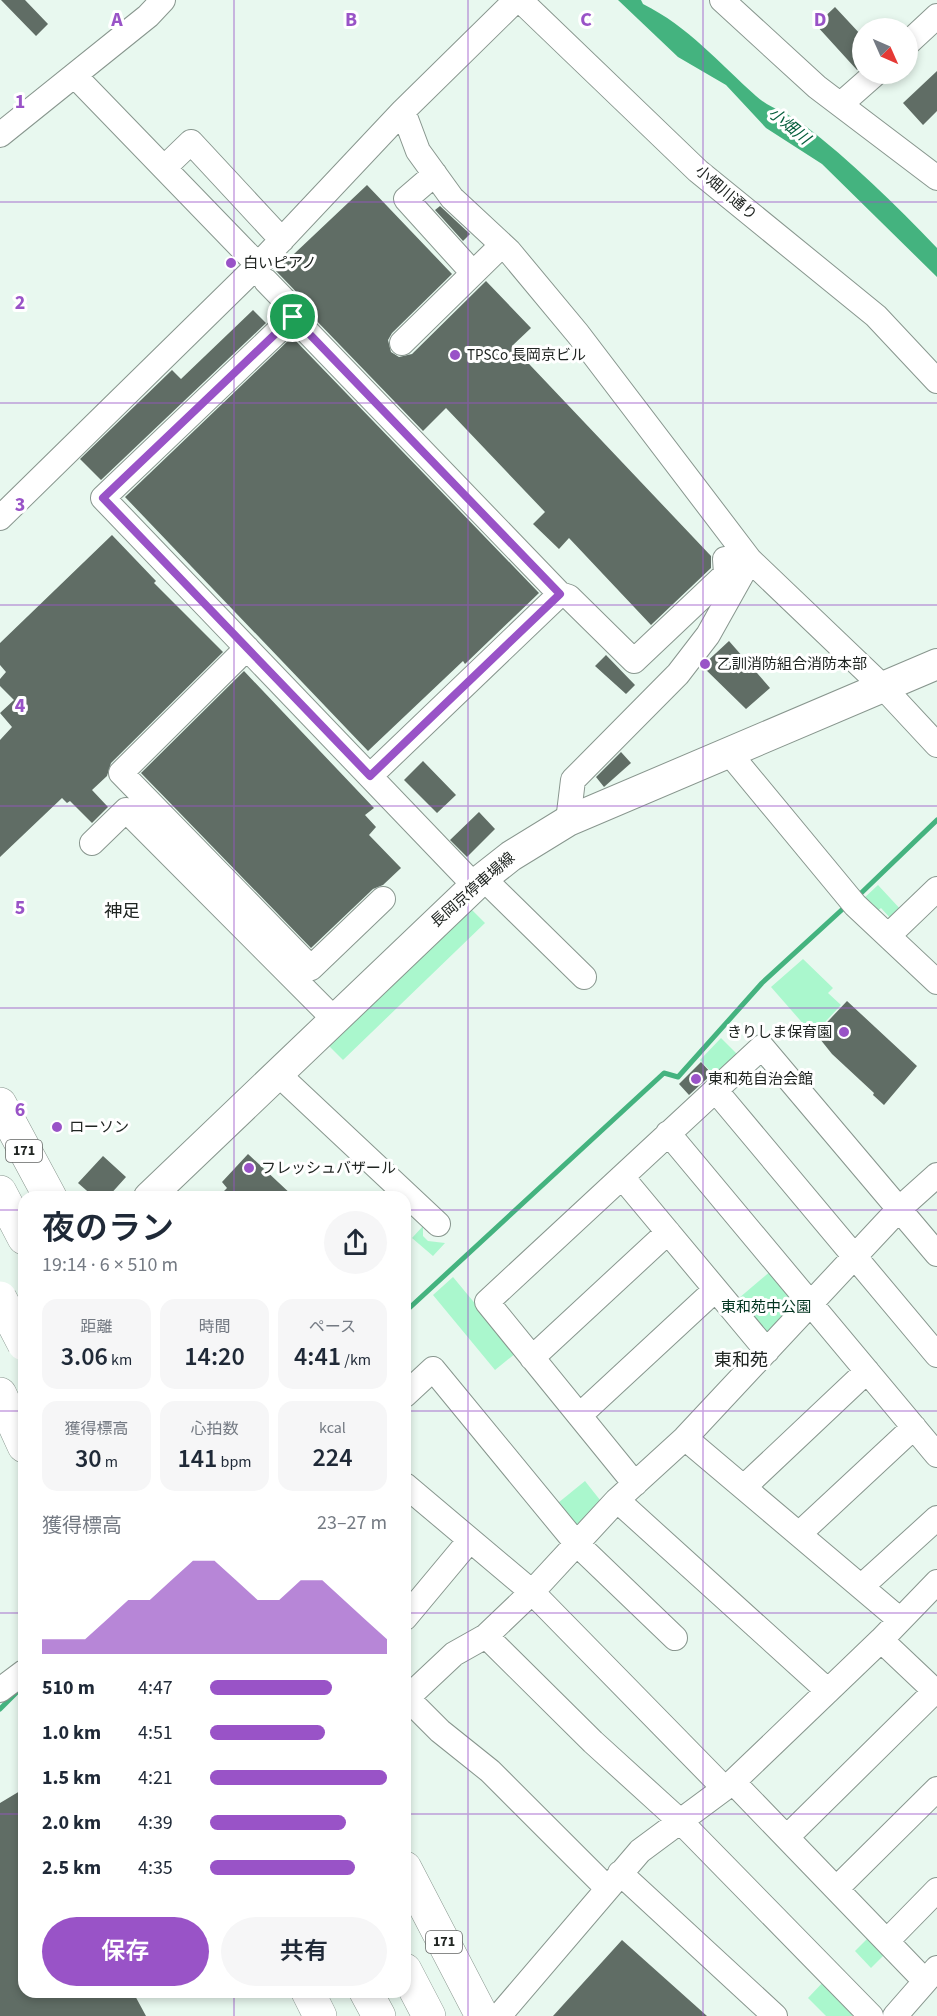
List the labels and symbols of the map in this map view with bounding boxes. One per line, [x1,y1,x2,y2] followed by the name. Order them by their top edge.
[110,6,123,34] text: A
[345,6,357,34] text: B
[580,6,592,34] text: C
[814,6,826,34] text: D
[852,18,918,84] north arrow
[15,88,25,116] text: 1
[763,102,816,151] water label: 小畑川
[691,161,761,225] street label: 小畑川通り
[243,253,317,274] place label: 白いピアノ
[224,256,238,270] marker: 白いピアノ
[15,289,25,317] text: 2
[267,291,318,342] pin
[467,345,586,366] place label: TPSCo 長岡京ビル
[448,348,462,362] marker: TPSCo 長岡京ビル
[15,491,25,519] text: 3
[717,654,867,675] place label: 乙訓消防組合消防本部
[698,657,712,671] marker: 乙訓消防組合消防本部
[15,692,26,720] text: 4
[426,848,520,932] street label: 長岡京停車場線
[15,894,25,922] text: 5
[104,899,140,924] district label: 神足
[727,1022,832,1043] place label: きりしま保育園
[837,1025,851,1039] marker: きりしま保育園
[708,1069,813,1090] place label: 東和苑自治会館
[689,1072,703,1086] marker: 東和苑自治会館
[15,1096,25,1124] text: 6
[69,1117,129,1138] place label: ローソン
[50,1120,64,1134] marker: ローソン
[6,1140,42,1162] road number: 171
[261,1158,396,1179] place label: フレッシュバザール
[242,1161,256,1175] marker: フレッシュバザール
[721,1297,811,1318] park label: 東和苑中公園
[714,1348,768,1373] district label: 東和苑
[426,1931,462,1953] road number: 171

